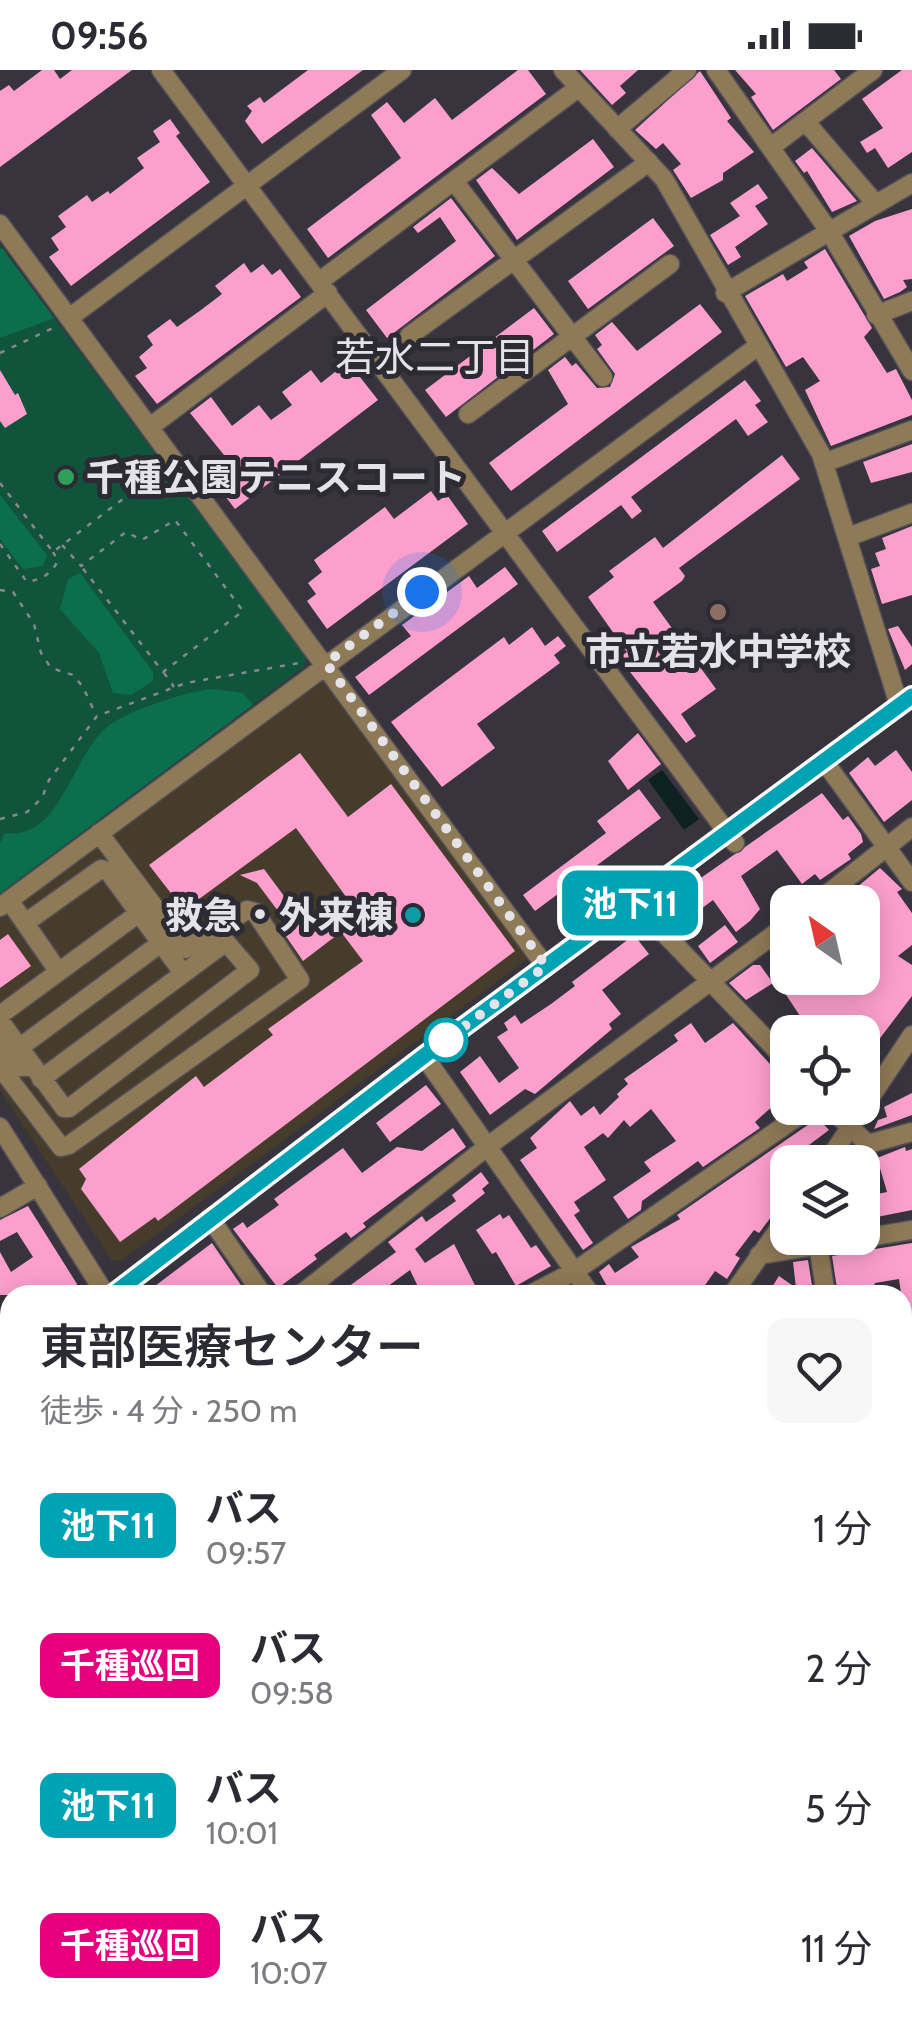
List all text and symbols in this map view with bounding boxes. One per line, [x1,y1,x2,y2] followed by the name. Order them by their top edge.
[50,12,148,59] text: 09:56
[335,332,535,381] district label: 若水二丁目
[86,454,466,501] place label: 千種公園テニスコート
[55,466,77,488] marker: 千種公園テニスコート
[397,567,447,617] your location
[707,601,729,623] marker: 市立若水中学校
[585,628,851,675] place label: 市立若水中学校
[560,870,700,936] line badge: 池下11
[582,882,678,925] text: 池下11
[770,885,880,995] north arrow
[770,885,880,1255] map controls
[165,892,393,939] place label: 救急・外来棟
[402,904,424,926] marker: 救急・外来棟
[770,1015,880,1125] button: locate
[425,1019,467,1061] unlabelled marker
[770,1145,880,1255] button: layers
[40,1318,424,1376] text: 東部医療センター
[767,1318,872,1423] button: heart
[40,1391,297,1430] text: 徒歩 · 4 分 · 250 m
[206,1485,282,1532] text: バス
[60,1504,156,1547] text: 池下11
[813,1505,872,1552] text: 1 分
[206,1533,286,1572] text: 09:57
[250,1625,326,1672] text: バス
[60,1644,200,1687] text: 千種巡回
[806,1645,872,1692] text: 2 分
[250,1673,334,1712] text: 09:58
[206,1765,282,1812] text: バス
[60,1784,156,1827] text: 池下11
[805,1785,872,1832] text: 5 分
[206,1813,278,1852] text: 10:01
[250,1905,326,1952] text: バス
[60,1924,200,1967] text: 千種巡回
[801,1925,872,1972] text: 11 分
[250,1953,328,1992] text: 10:07

